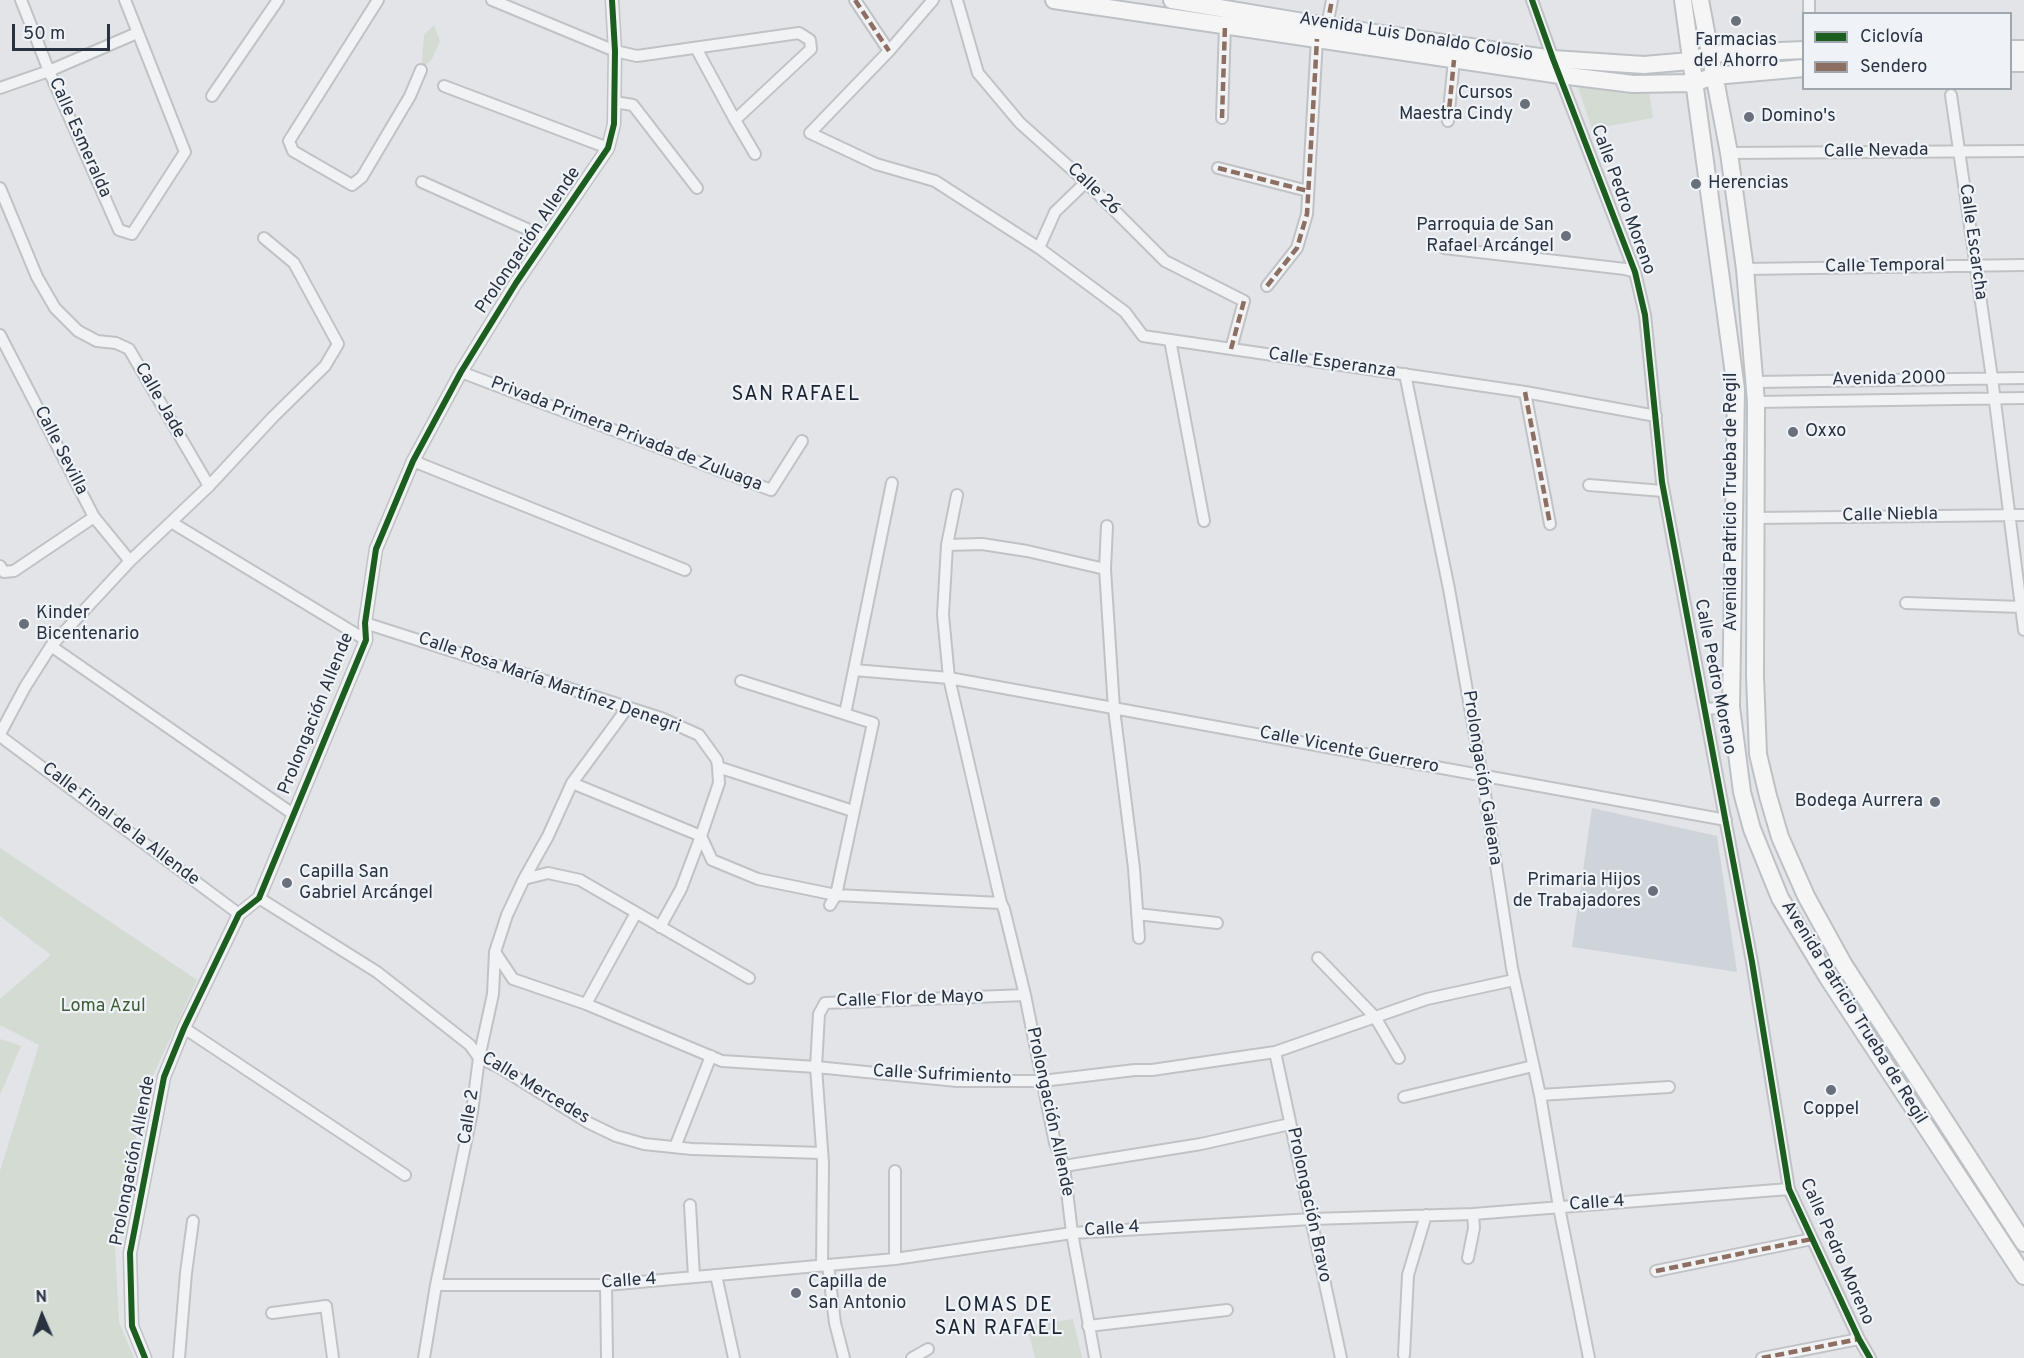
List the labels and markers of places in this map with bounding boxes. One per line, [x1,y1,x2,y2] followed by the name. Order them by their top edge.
[1729,14,1743,28] marker: Farmacias del Ahorro
[1694,30,1778,72] place label: Farmacias del Ahorro
[1399,83,1513,125] place label: Cursos Maestra Cindy
[1518,97,1532,111] marker: Cursos Maestra Cindy
[1761,106,1836,128] place label: Domino's
[1742,110,1756,124] marker: Domino's
[1708,173,1789,195] place label: Herencias
[1689,177,1703,191] marker: Herencias
[1416,215,1554,258] place label: Parroquia de San Rafael Arcángel
[1559,229,1573,243] marker: Parroquia de San Rafael Arcángel
[1805,421,1846,443] place label: Oxxo
[1786,425,1800,439] marker: Oxxo
[36,603,139,646] place label: Kinder Bicentenario
[17,617,31,631] marker: Kinder Bicentenario
[1795,791,1923,813] place label: Bodega Aurrera
[1928,795,1942,809] marker: Bodega Aurrera
[299,862,433,904] place label: Capilla San Gabriel Arcángel
[1513,870,1641,912] place label: Primaria Hijos de Trabajadores
[280,876,294,890] marker: Capilla San Gabriel Arcángel
[1646,884,1660,898] marker: Primaria Hijos de Trabajadores
[1824,1083,1838,1097] marker: Coppel
[1803,1099,1859,1121] place label: Coppel
[808,1272,906,1314] place label: Capilla de San Antonio
[789,1286,803,1300] marker: Capilla de San Antonio

